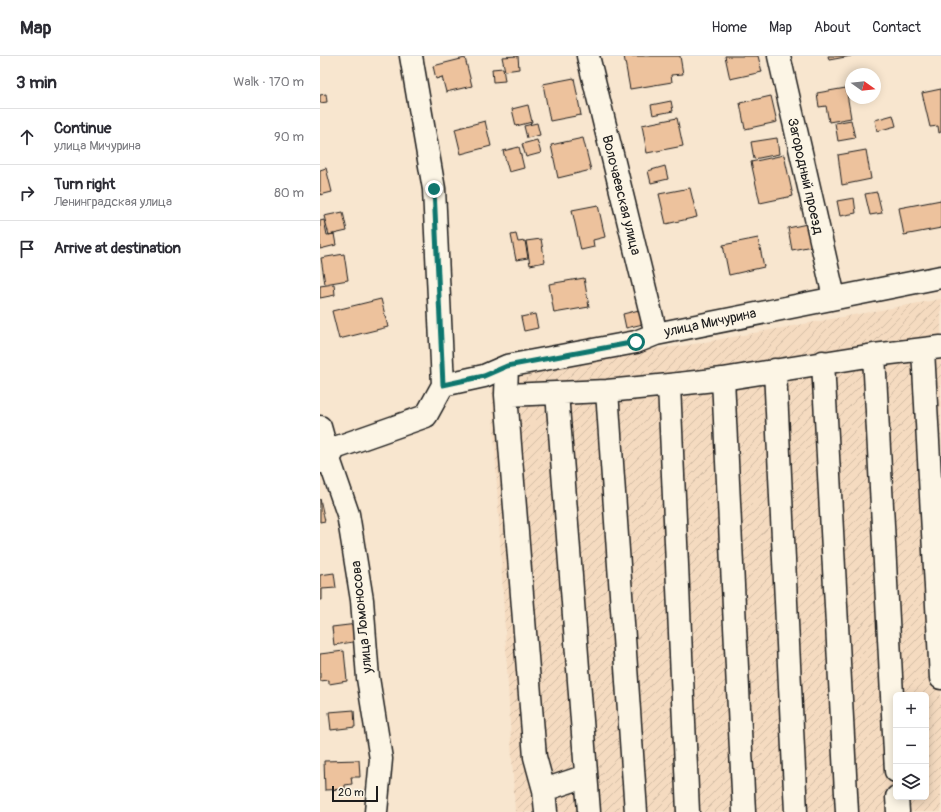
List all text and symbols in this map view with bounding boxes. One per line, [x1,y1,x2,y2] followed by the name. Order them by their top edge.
[20,16,51,40] text: Map
[712,19,747,36] text: Home
[769,19,792,36] text: Map
[814,19,850,36] text: About
[872,19,921,36] text: Contact
[845,68,881,104] north arrow
[16,72,57,93] text: 3 min
[233,74,304,90] text: Walk · 170 m
[784,116,827,236] street label: Загородный проезд
[54,119,112,138] text: Continue
[16,126,38,148] icon: ahead
[274,129,304,145] text: 90 m
[598,133,645,257] street label: Волочаевская улица
[54,138,141,154] text: улица Мичурина
[54,175,115,194] text: Turn right
[425,180,443,198] route end
[16,182,38,204] icon: right
[274,185,304,201] text: 80 m
[54,194,172,210] text: Ленинградская улица
[16,238,38,260] icon: arrive
[54,239,181,258] text: Arrive at destination
[662,304,758,341] street label: улица Мичурина
[627,333,645,351] route start
[347,560,376,675] street label: улица Ломоносова
[893,692,929,800] map controls
[893,692,929,728] button: +
[893,728,929,764] button: −
[893,764,929,800] button: layers
[332,784,378,803] scale bar
[338,786,364,799] text: 20 m

